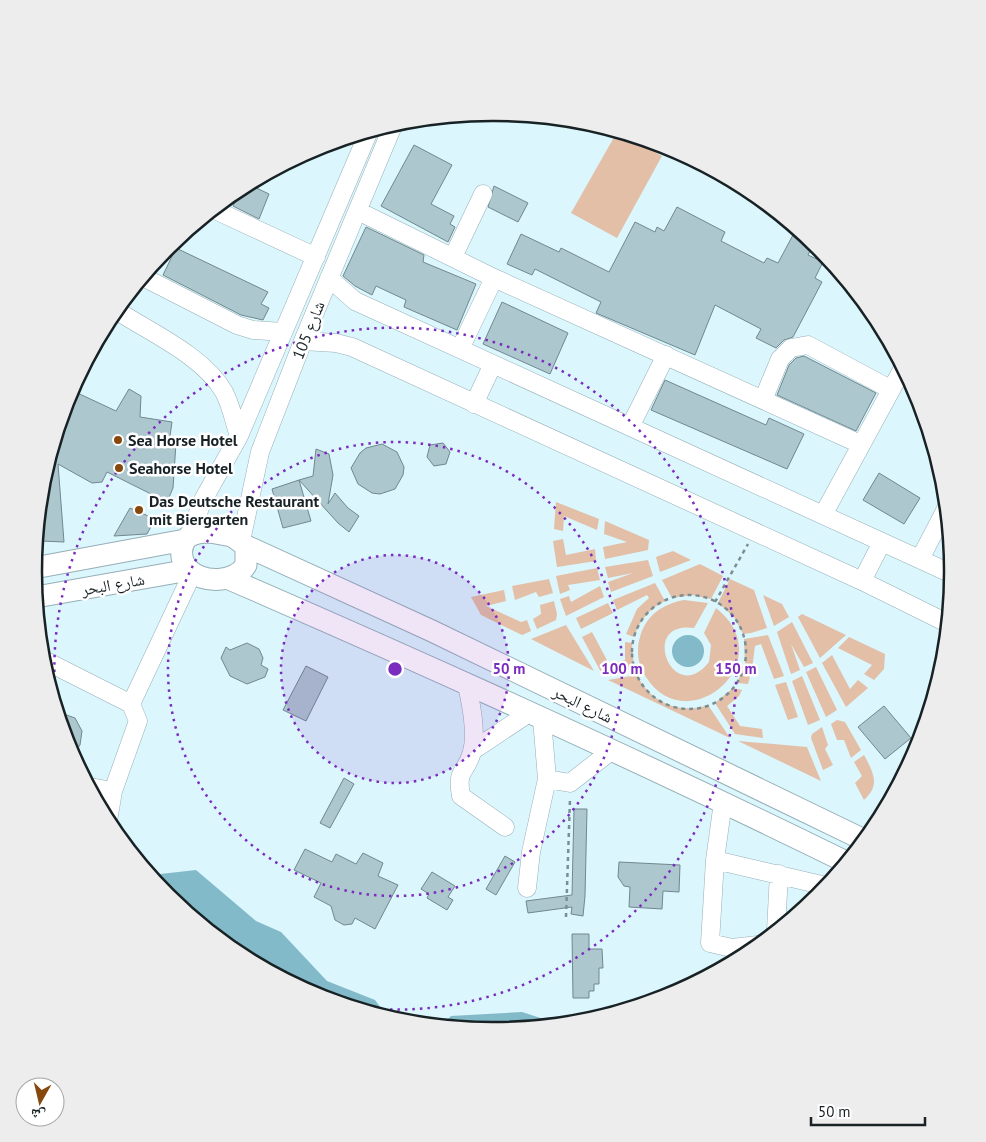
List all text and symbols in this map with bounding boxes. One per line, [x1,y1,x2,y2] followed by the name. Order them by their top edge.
[287,298,330,362] street label: شارع 105
[128,430,238,450] place label: Sea Horse Hotel
[112,434,124,446] marker: Sea Horse Hotel
[129,458,233,478] place label: Seahorse Hotel
[113,462,125,474] marker: Seahorse Hotel
[149,491,319,529] place label: Das Deutsche Restaurant mit Biergarten
[133,504,145,516] marker: Das Deutsche Restaurant mit Biergarten
[79,569,146,601] street label: شارع البحر
[493,659,525,678] text: 50 m
[601,659,643,678] text: 100 m
[715,659,757,678] text: 150 m
[386,660,404,678] centre of rings
[549,681,616,728] street label: شارع البحر
[15,1077,65,1127] north arrow
[811,1094,925,1126] scale bar
[818,1102,851,1121] text: 50 m
[29,1105,47,1125] text: ش

